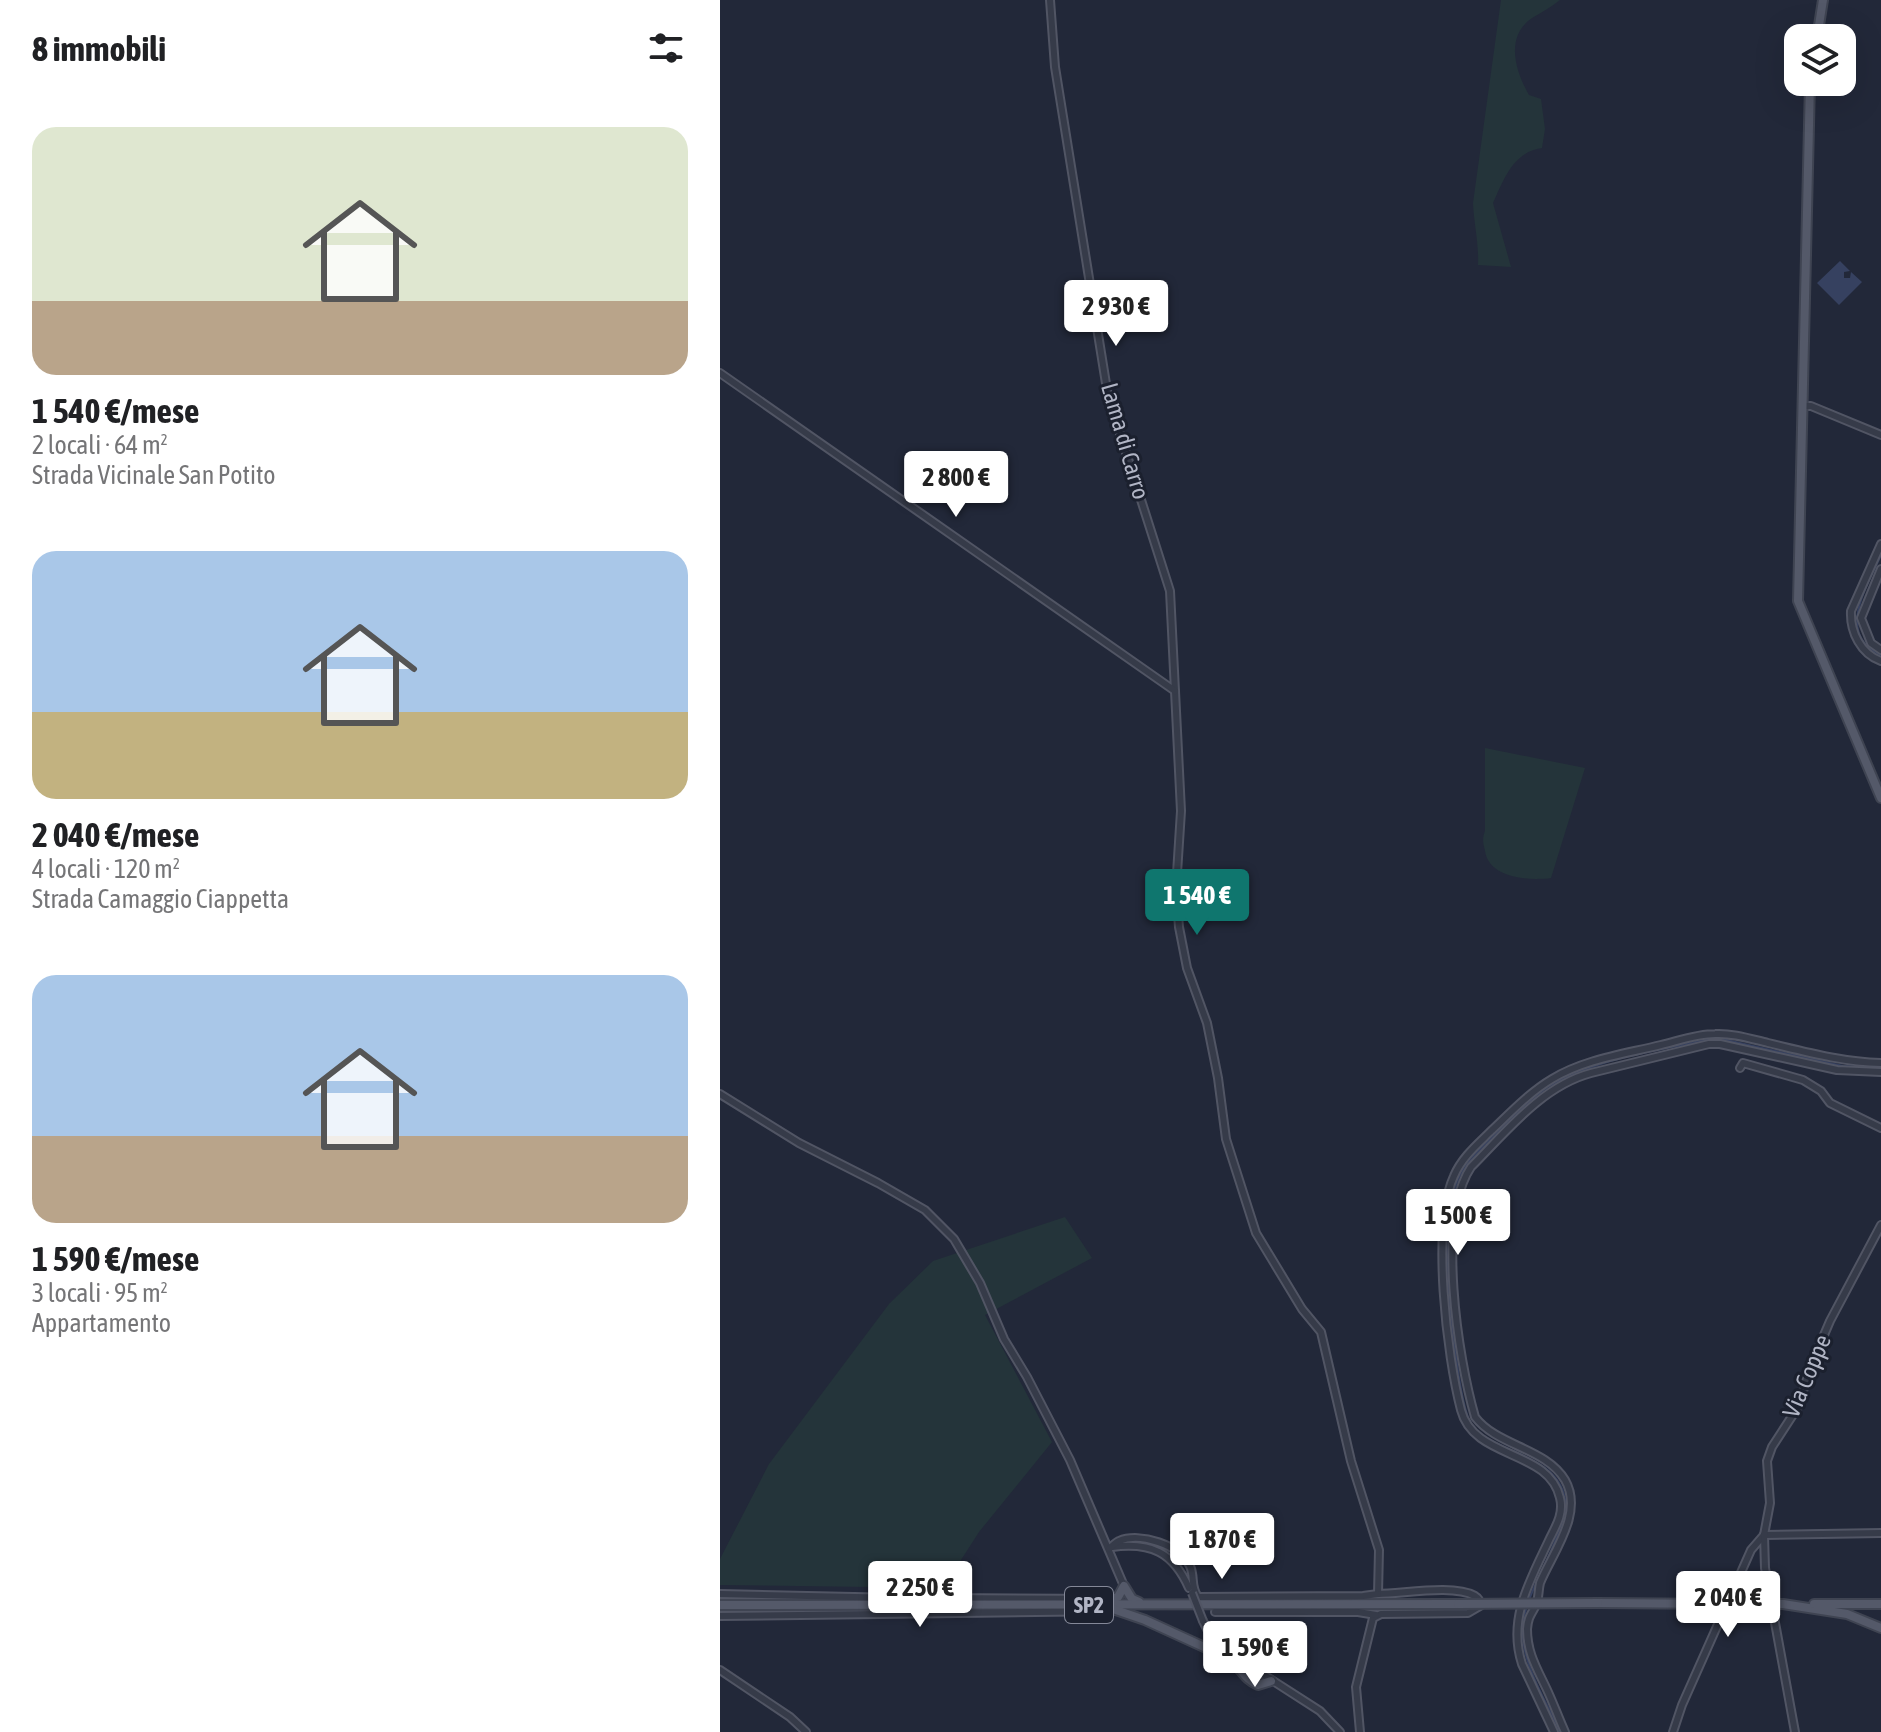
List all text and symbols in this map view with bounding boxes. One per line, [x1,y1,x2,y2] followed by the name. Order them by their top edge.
[1784,24,1856,96] map controls
[1784,24,1856,96] button: layers
[644,26,688,70] icon: filters
[32,29,166,68] text: 8 immobili
[288,179,432,323] icon: home
[1042,280,1190,348] pin: 2 930 €
[1082,291,1150,321] text: 2 930 €
[1096,380,1155,502] street label: Lama di Carro
[32,391,199,430] text: 1 540 €/mese
[32,430,168,460] text: 2 locali · 64 m²
[882,451,1030,519] pin: 2 800 €
[32,460,275,490] text: Strada Vicinale San Potito
[922,462,990,492] text: 2 800 €
[288,603,432,747] icon: home
[32,815,199,854] text: 2 040 €/mese
[32,854,180,884] text: 4 locali · 120 m²
[1123,869,1271,937] pin: 1 540 €
[1163,880,1231,910] text: 1 540 €
[32,884,289,914] text: Strada Camaggio Ciappetta
[288,1027,432,1171] icon: home
[1384,1189,1532,1257] pin: 1 500 €
[1424,1200,1492,1230] text: 1 500 €
[32,1239,199,1278] text: 1 590 €/mese
[32,1278,168,1308] text: 3 locali · 95 m²
[32,1308,171,1338] text: Appartamento
[1777,1330,1836,1421] street label: Via Coppe
[1148,1513,1296,1581] pin: 1 870 €
[1188,1524,1256,1554] text: 1 870 €
[846,1561,994,1629] pin: 2 250 €
[1654,1571,1802,1639] pin: 2 040 €
[886,1572,954,1602] text: 2 250 €
[1694,1582,1762,1612] text: 2 040 €
[1065,1587,1113,1623] road number: SP2
[1181,1621,1329,1689] pin: 1 590 €
[1221,1632,1289,1662] text: 1 590 €

